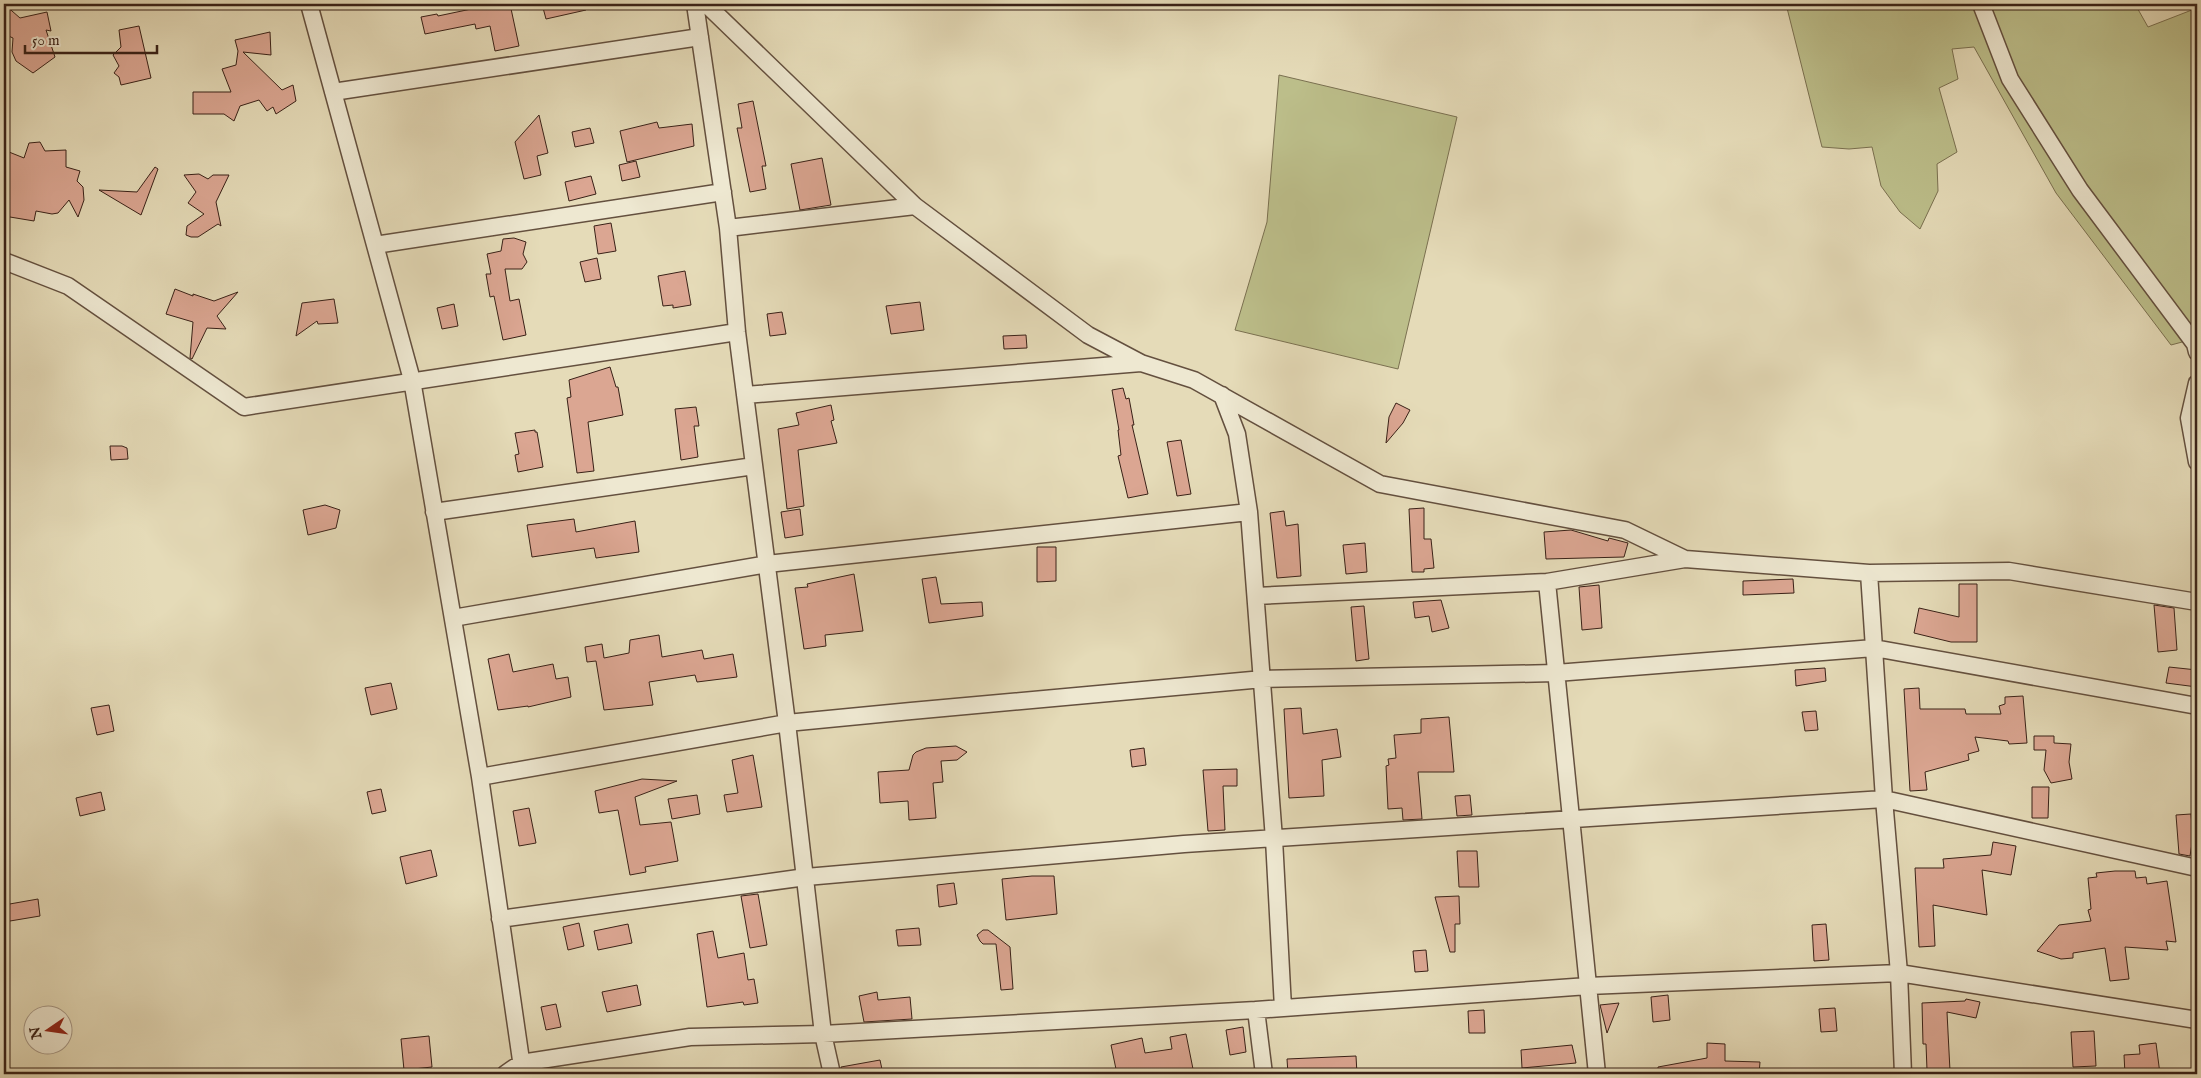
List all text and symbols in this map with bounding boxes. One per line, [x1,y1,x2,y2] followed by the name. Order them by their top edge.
[25,22,158,54] scale bar
[32,31,60,50] text: 50 m
[22,1006,72,1056] north arrow
[26,1025,47,1042] text: N

